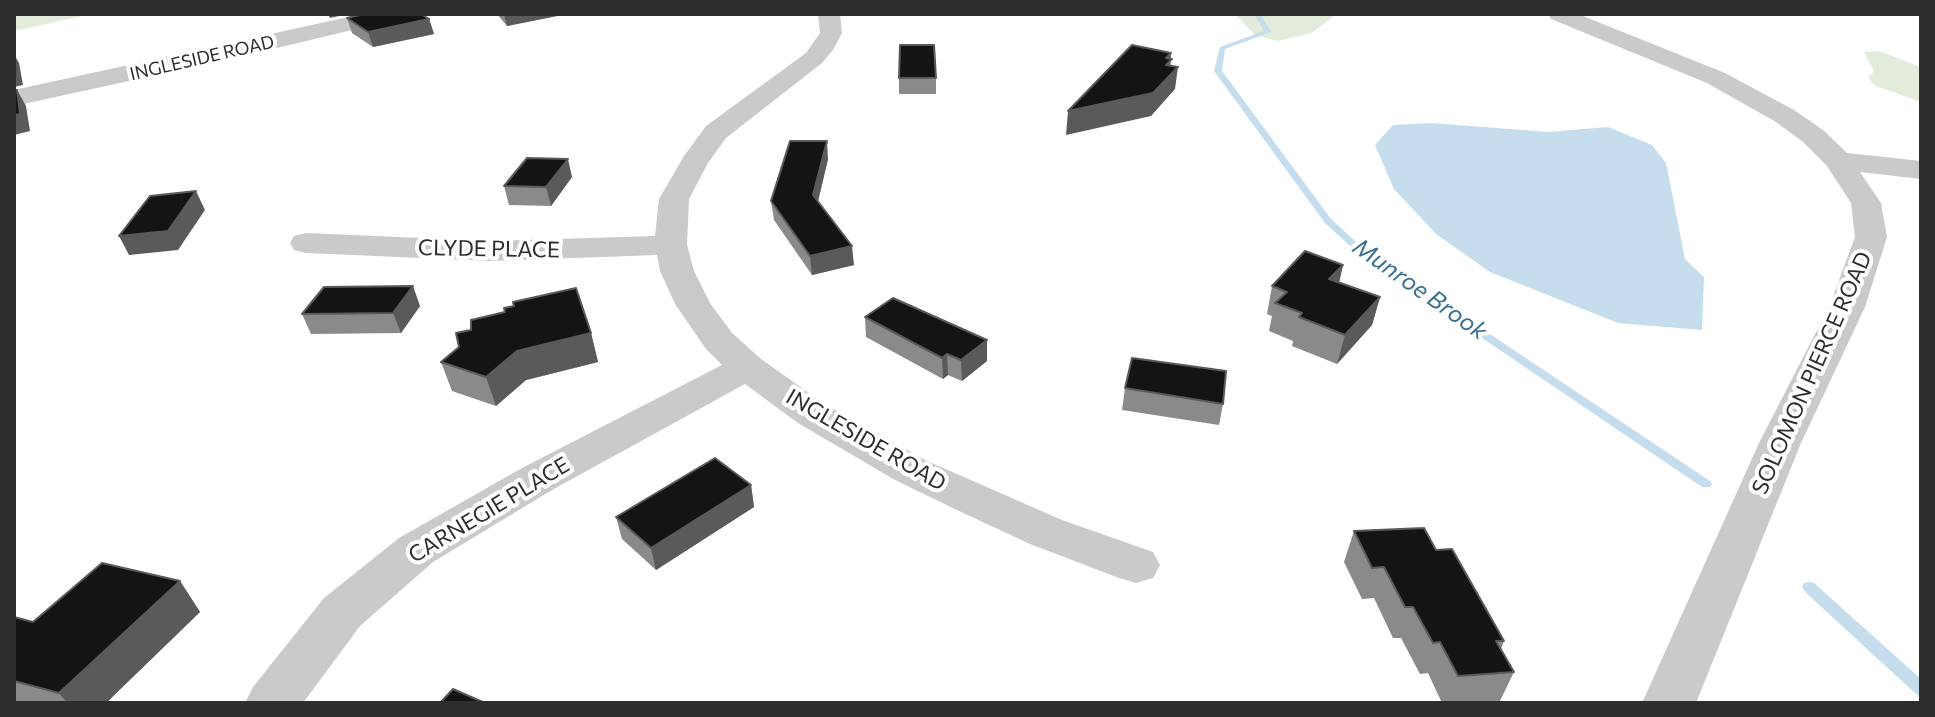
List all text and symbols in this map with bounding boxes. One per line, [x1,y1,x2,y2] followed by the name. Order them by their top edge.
[128,31,276,85] street label: INGLESIDE ROAD
[1347,232,1493,346] water label: Munroe Brook
[418,235,560,263] street label: CLYDE PLACE
[1746,248,1878,498] street label: SOLOMON PIERCE ROAD
[781,384,951,496] street label: INGLESIDE ROAD
[404,452,574,568] street label: CARNEGIE PLACE

